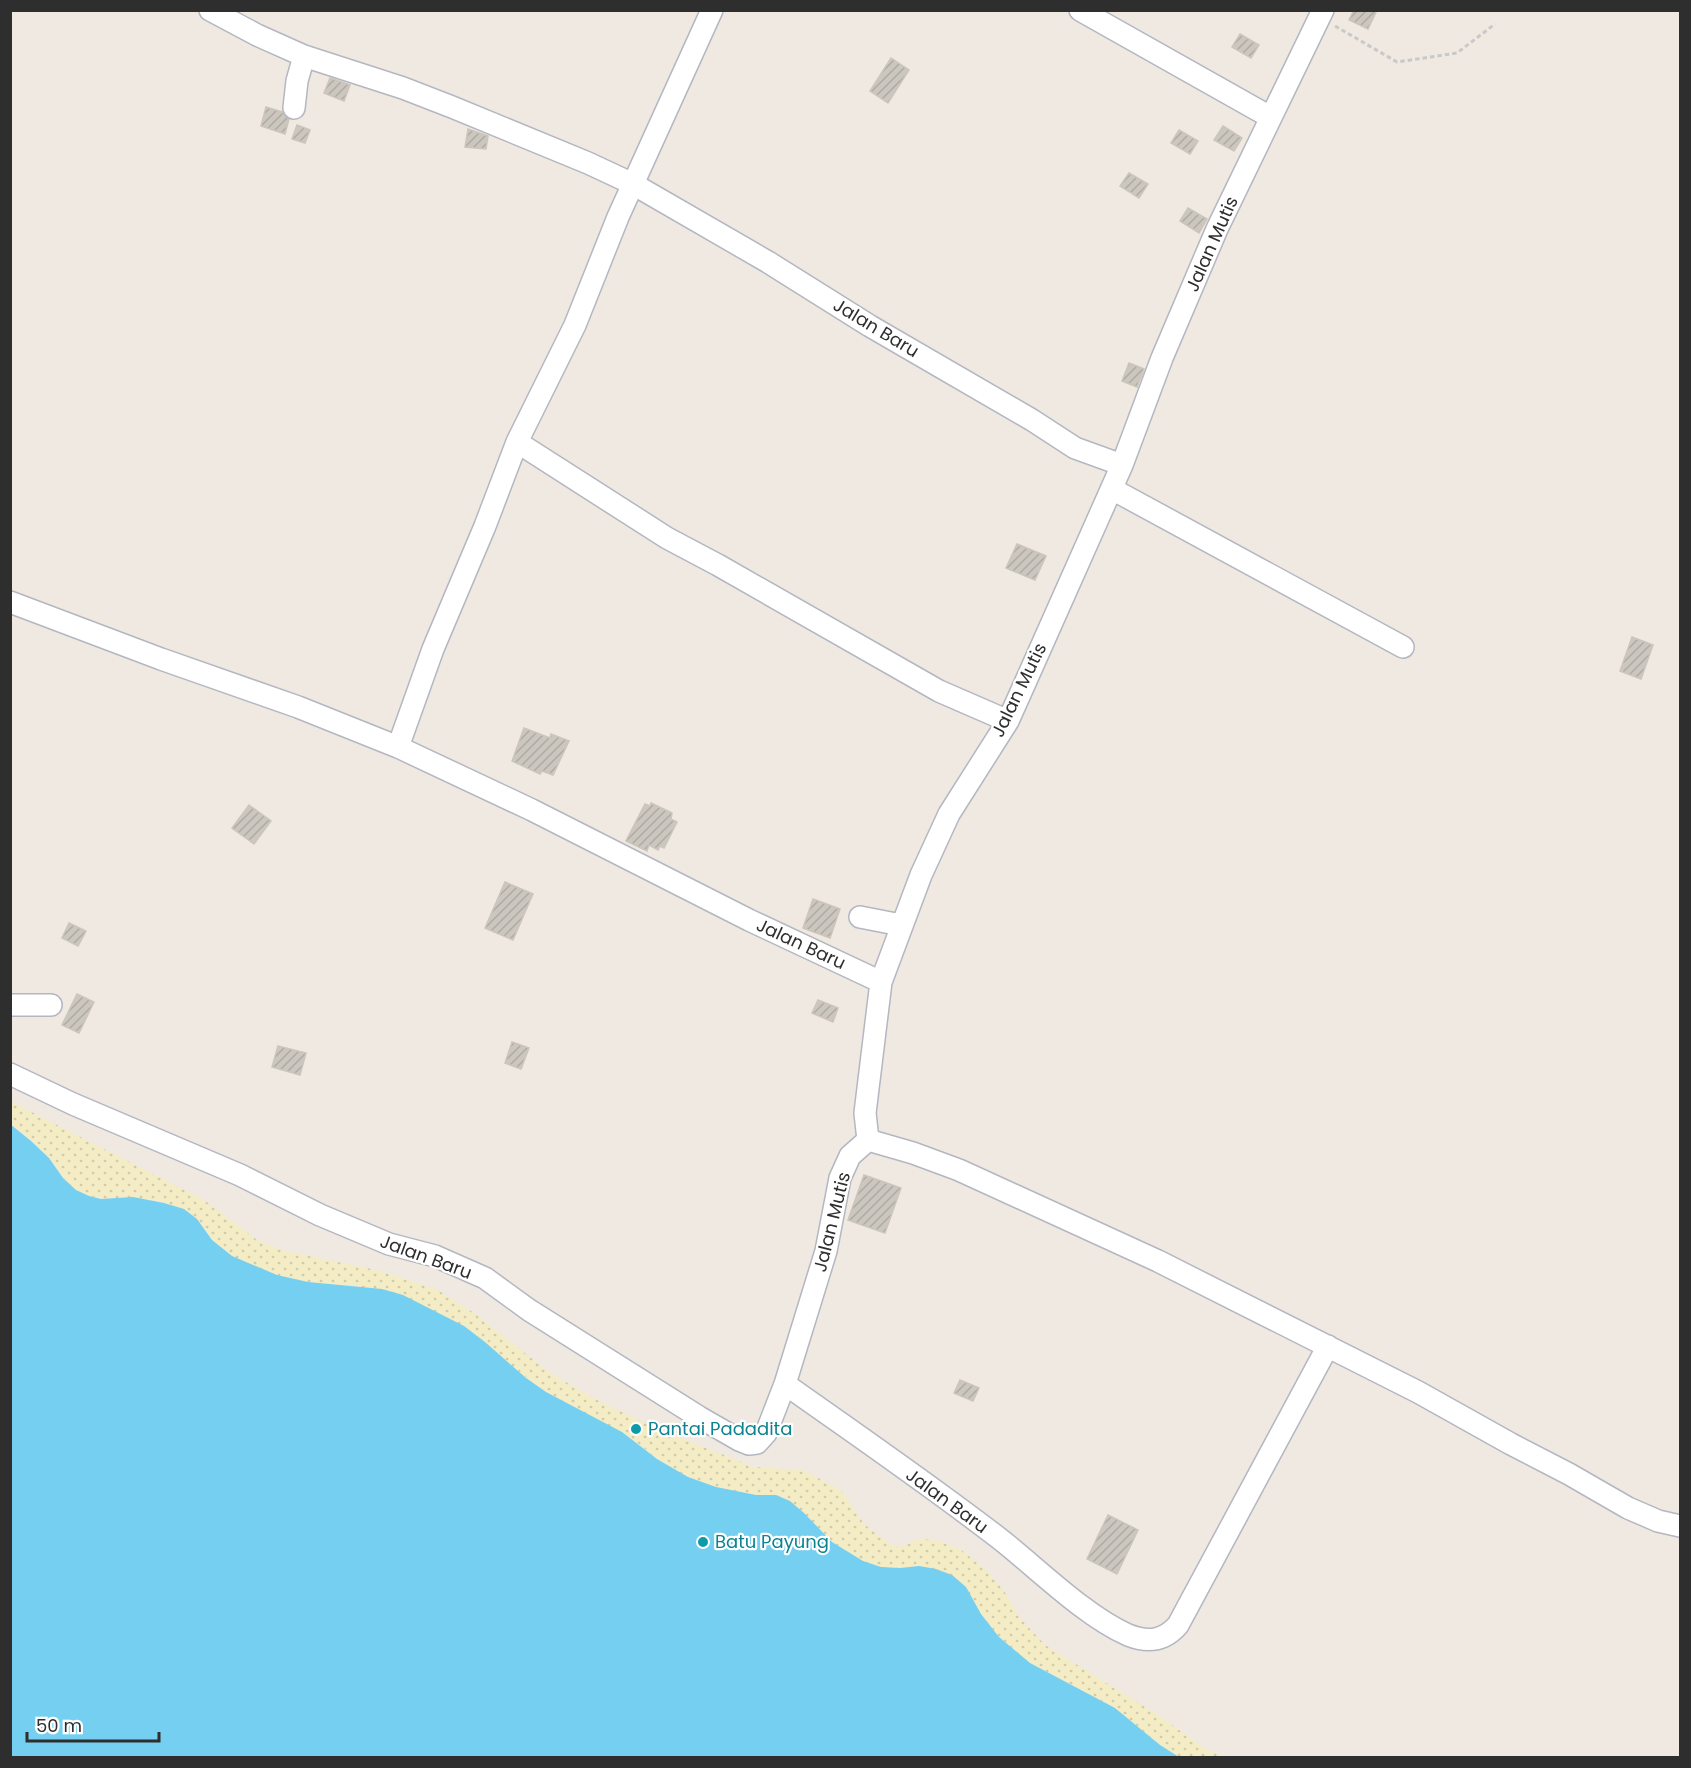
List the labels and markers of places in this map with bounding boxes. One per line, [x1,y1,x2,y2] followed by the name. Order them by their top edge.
[648,1416,792,1441] place label: Pantai Padadita
[629,1422,643,1436] marker: Pantai Padadita
[715,1529,829,1554] place label: Batu Payung
[696,1535,710,1549] marker: Batu Payung

